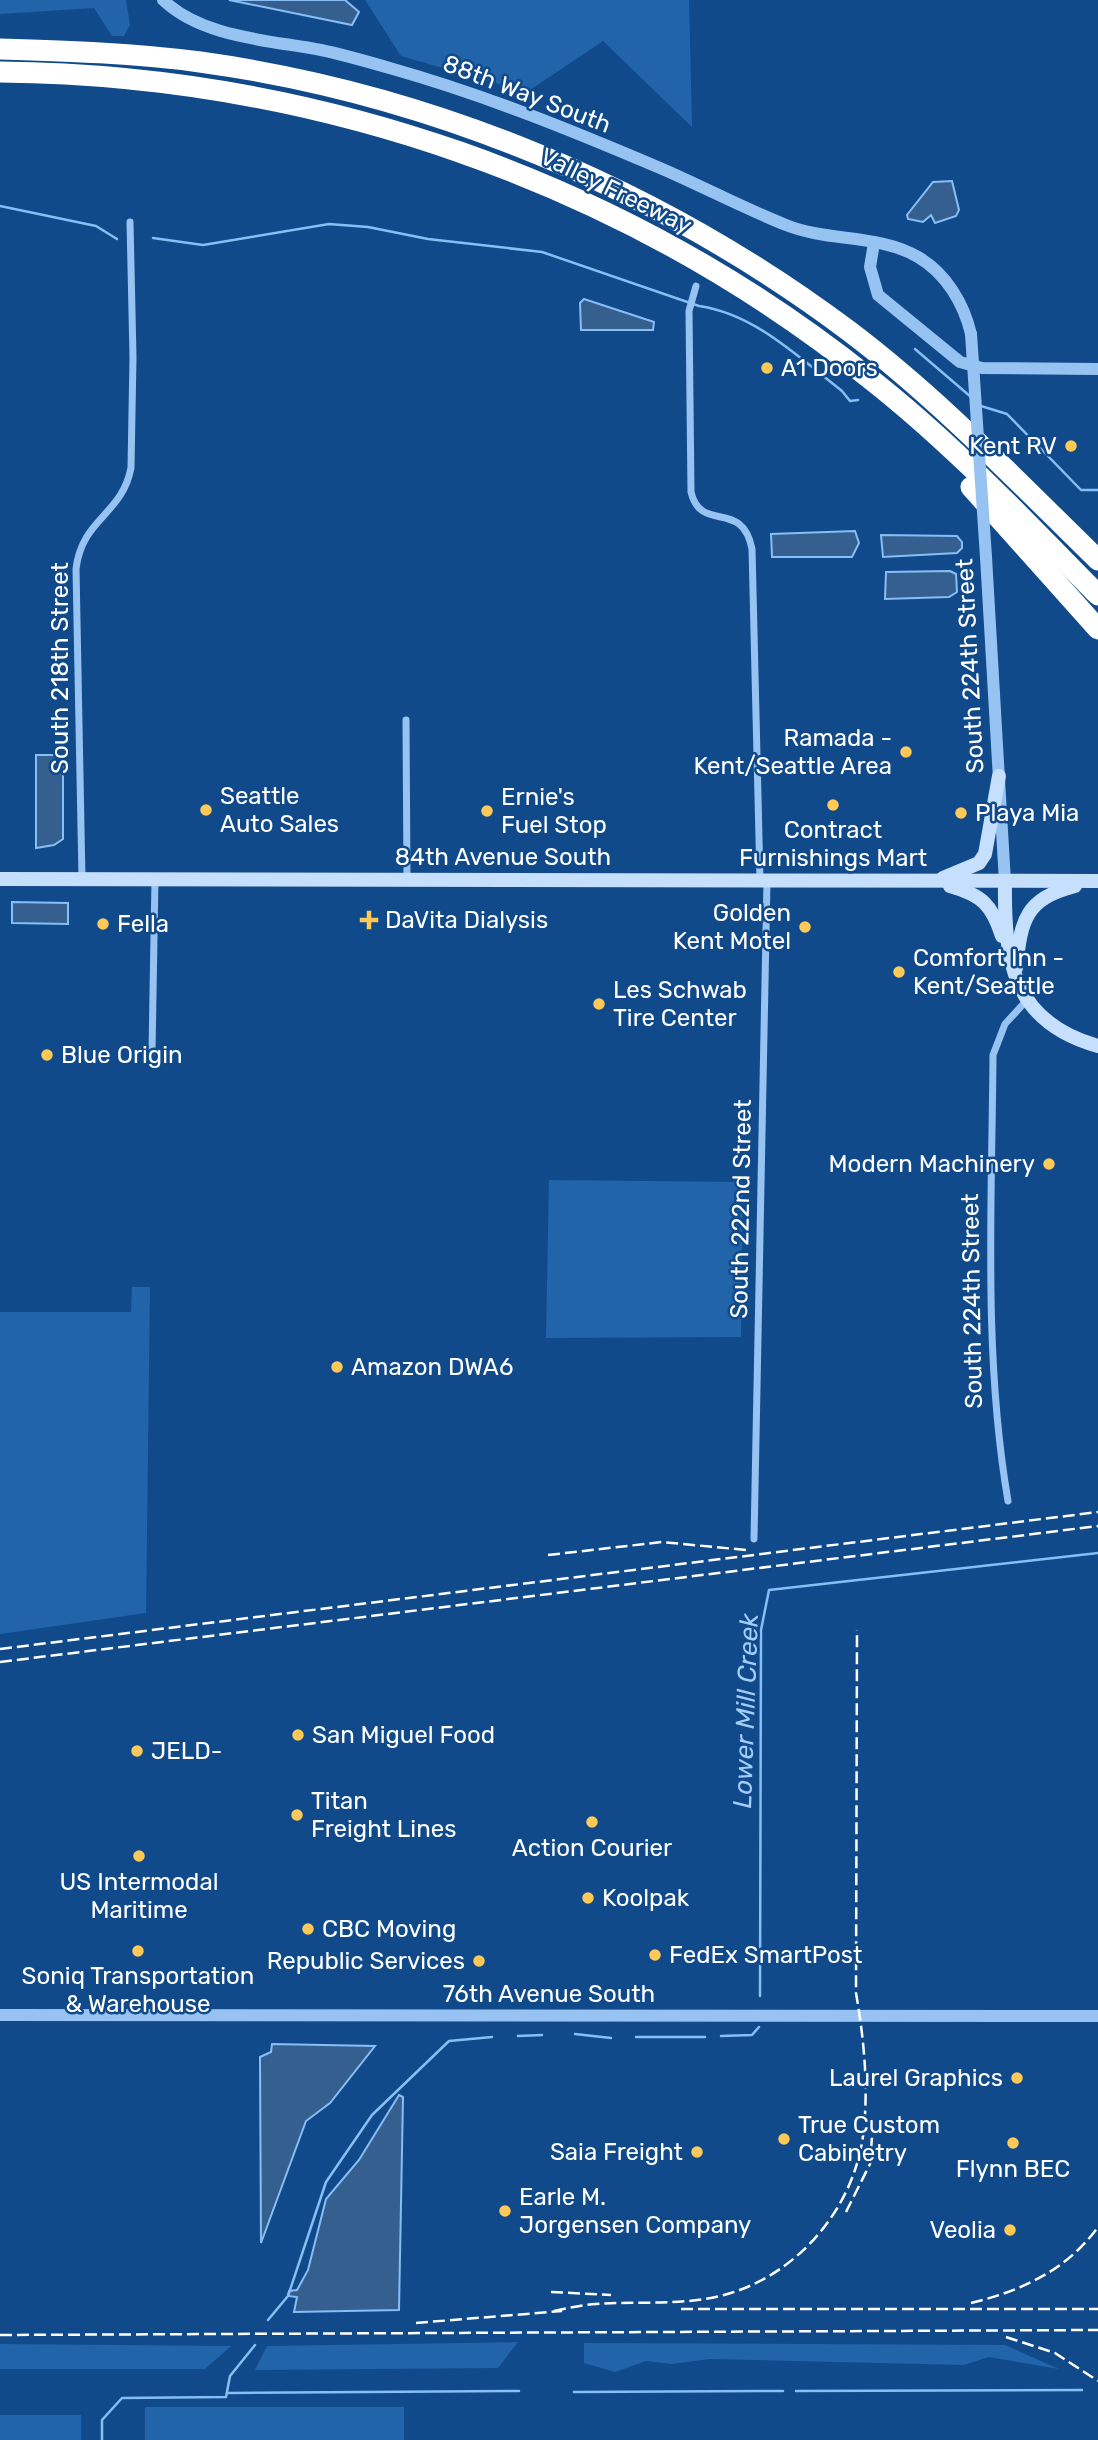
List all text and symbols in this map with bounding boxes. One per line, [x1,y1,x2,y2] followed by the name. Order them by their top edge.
[439,49,615,139] street label: 88th Way South
[536,142,696,240] street label: Valley Freeway
[781,354,878,382] place label: A1 Doors
[759,360,775,376] marker: A1 Doors
[969,432,1057,460] place label: Kent RV
[1063,438,1079,454] marker: Kent RV
[950,558,990,774] street label: South 224th Street
[46,562,74,774] street label: South 218th Street
[693,724,892,780] place label: Ramada - Kent/Seattle Area
[898,744,914,760] marker: Ramada - Kent/Seattle Area
[220,782,339,838] place label: Seattle Auto Sales
[501,783,607,839] place label: Ernie's Fuel Stop
[825,797,841,813] marker: Contract Furnishings Mart
[975,799,1079,827] place label: Playa Mia
[198,802,214,818] marker: Seattle Auto Sales
[479,803,495,819] marker: Ernie's Fuel Stop
[953,805,969,821] marker: Playa Mia
[739,816,927,872] place label: Contract Furnishings Mart
[395,843,611,871] street label: 84th Avenue South
[673,899,791,955] place label: Golden Kent Motel
[385,906,548,934] place label: DaVita Dialysis
[117,910,169,938] place label: Fella
[359,910,379,930] marker: DaVita Dialysis
[95,916,111,932] marker: Fella
[797,919,813,935] marker: Golden Kent Motel
[913,944,1064,1000] place label: Comfort Inn - Kent/Seattle
[891,964,907,980] marker: Comfort Inn - Kent/Seattle
[613,976,747,1032] place label: Les Schwab Tire Center
[591,996,607,1012] marker: Les Schwab Tire Center
[61,1041,183,1069] place label: Blue Origin
[39,1047,55,1063] marker: Blue Origin
[725,1099,757,1319] street label: South 222nd Street
[829,1150,1035,1178] place label: Modern Machinery
[1041,1156,1057,1172] marker: Modern Machinery
[956,1193,988,1409] street label: South 224th Street
[351,1353,513,1381] place label: Amazon DWA6
[329,1359,345,1375] marker: Amazon DWA6
[727,1612,765,1809] water label: Lower Mill Creek
[312,1721,495,1749] place label: San Miguel Food
[290,1727,306,1743] marker: San Miguel Food
[151,1737,222,1765] place label: JELD-
[129,1743,145,1759] marker: JELD-
[311,1787,456,1843] place label: Titan Freight Lines
[289,1807,305,1823] marker: Titan Freight Lines
[584,1814,600,1830] marker: Action Courier
[512,1834,672,1862] place label: Action Courier
[131,1848,147,1864] marker: US Intermodal Maritime
[60,1868,218,1924] place label: US Intermodal Maritime
[602,1884,690,1912] place label: Koolpak
[580,1890,596,1906] marker: Koolpak
[322,1915,456,1943] place label: CBC Moving
[300,1921,316,1937] marker: CBC Moving
[669,1941,862,1969] place label: FedEx SmartPost
[130,1943,146,1959] marker: Soniq Transportation & Warehouse
[267,1947,465,1975] place label: Republic Services
[647,1947,663,1963] marker: FedEx SmartPost
[471,1953,487,1969] marker: Republic Services
[22,1962,254,2018] place label: Soniq Transportation & Warehouse
[443,1980,655,2008] street label: 76th Avenue South
[829,2064,1003,2092] place label: Laurel Graphics
[1009,2070,1025,2086] marker: Laurel Graphics
[798,2111,940,2167] place label: True Custom Cabinetry
[776,2131,792,2147] marker: True Custom Cabinetry
[1005,2135,1021,2151] marker: Flynn BEC
[550,2138,683,2166] place label: Saia Freight
[689,2144,705,2160] marker: Saia Freight
[956,2155,1070,2183] place label: Flynn BEC
[519,2183,751,2239] place label: Earle M. Jorgensen Company
[497,2203,513,2219] marker: Earle M. Jorgensen Company
[929,2216,996,2244] place label: Veolia
[1002,2222,1018,2238] marker: Veolia

